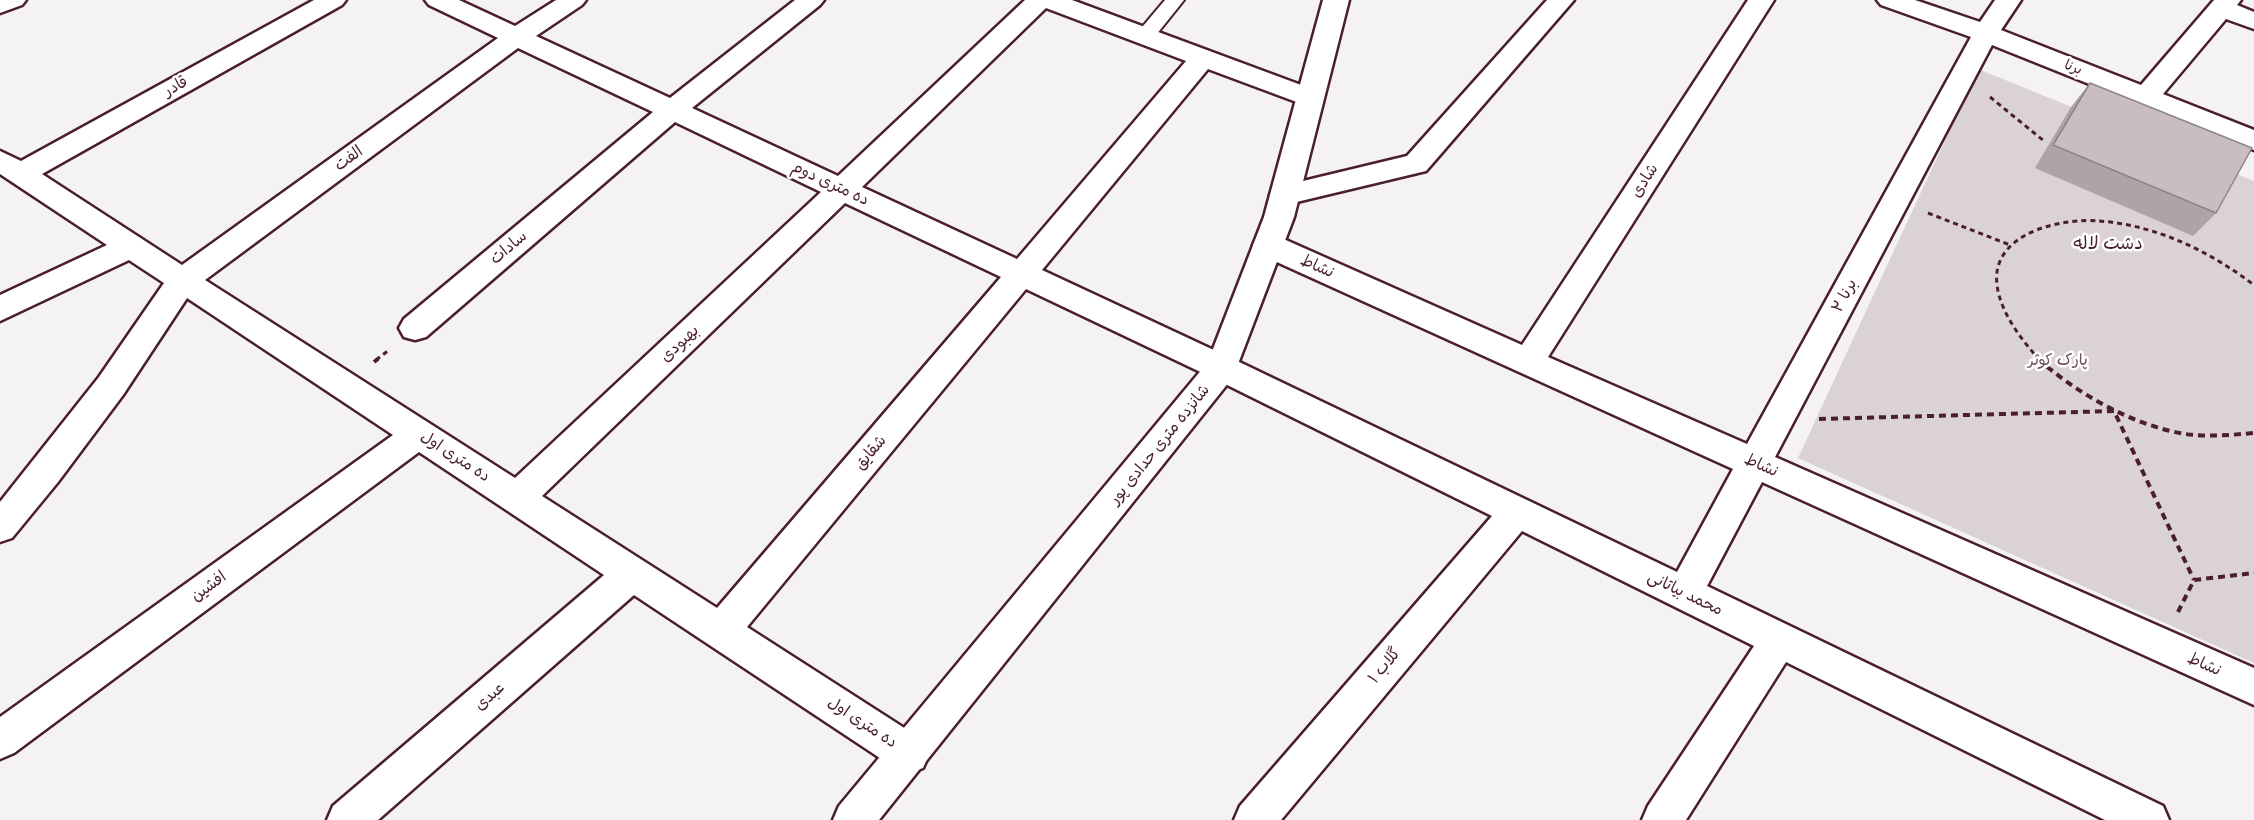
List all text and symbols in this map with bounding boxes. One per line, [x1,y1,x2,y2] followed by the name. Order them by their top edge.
[2062,57,2084,79] street label: برنا
[160,73,192,101] street label: قادر
[331,142,367,176] street label: الفت
[788,158,872,210] street label: ده متری دوم
[1627,160,1663,202] street label: شادی
[487,227,531,269] street label: سادات
[2073,233,2143,255] district label: دشت لاله
[1297,251,1337,283] street label: نشاط
[1828,276,1862,316] street label: برنا ۲
[657,321,703,367] street label: بهبودی
[2028,351,2088,371] park label: پارک کوثر
[1106,381,1214,509] street label: شانزده متری حدادی پور
[417,427,493,487] street label: ده متری اول
[851,432,891,474] street label: شقایق
[1741,450,1781,482] street label: نشاط
[187,568,231,606] street label: افشین
[1644,568,1726,620] street label: محمد بیاتانی
[1365,644,1405,688] street label: گلاب ۱
[2184,649,2224,681] street label: نشاط
[471,679,509,715] street label: عبدی
[824,693,900,753] street label: ده متری اول

